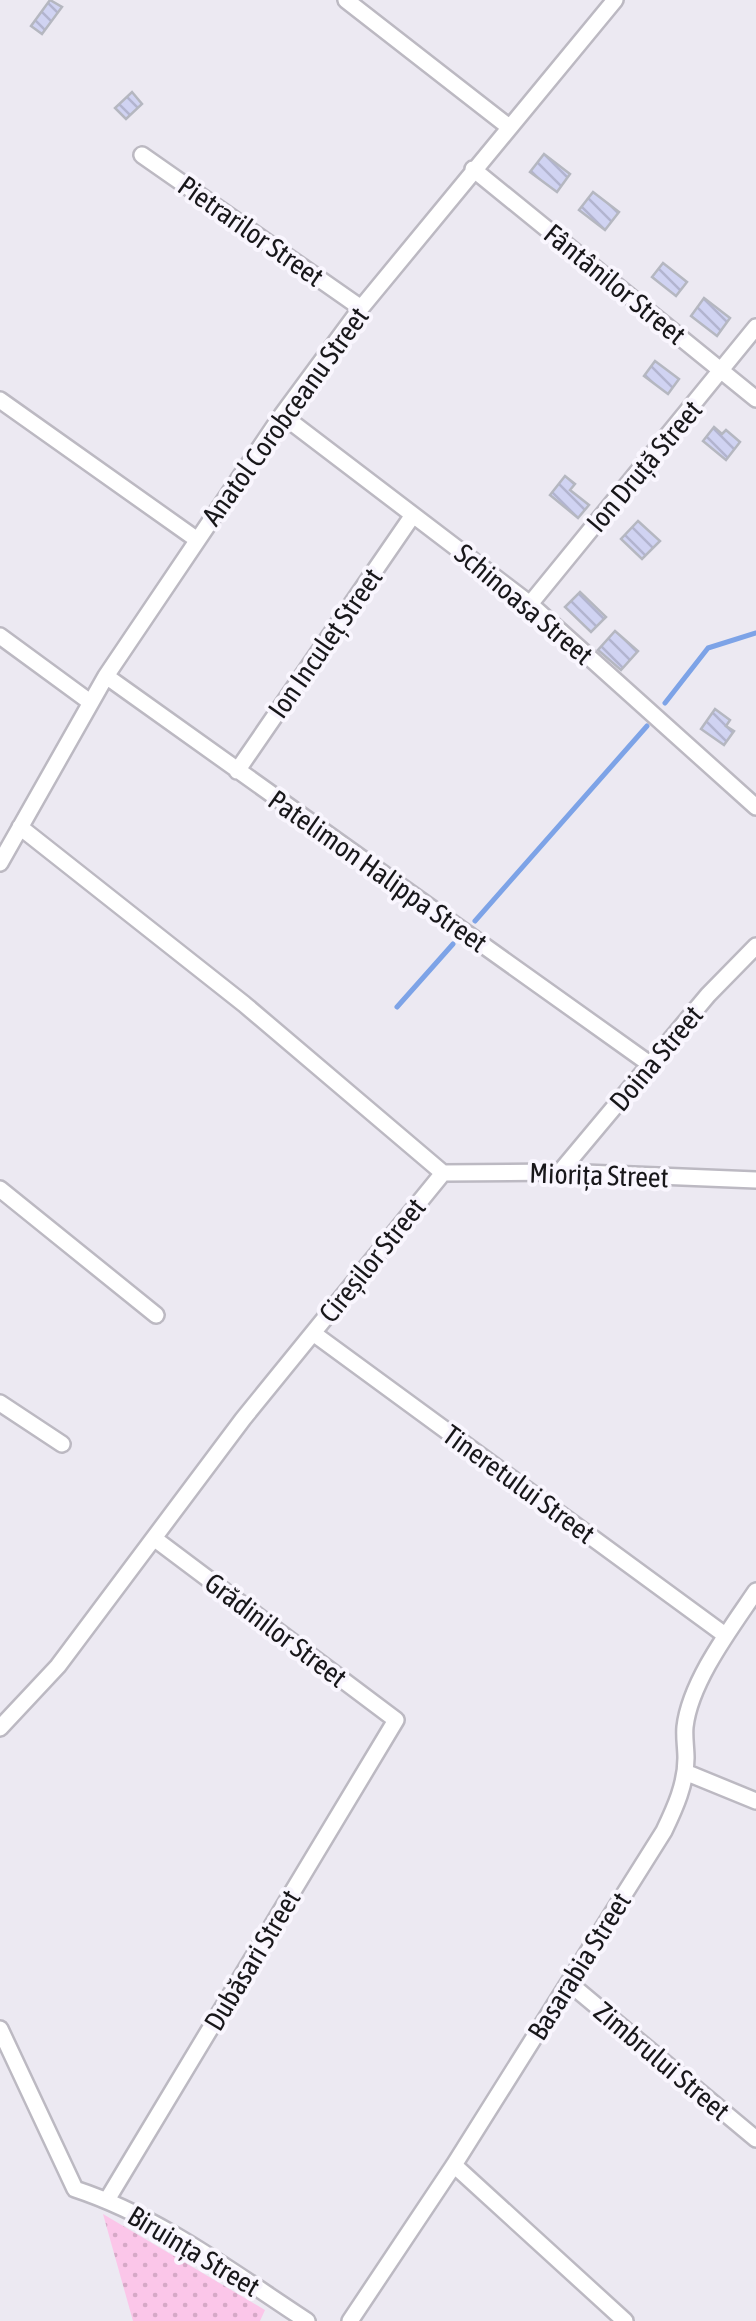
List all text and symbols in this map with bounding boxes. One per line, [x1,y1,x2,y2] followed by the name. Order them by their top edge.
[172,169,330,293] street label: Pietrarilor Street
[538,217,692,351] street label: Fântânilor Street
[195,301,375,531] street label: Anatol Corobceanu Street
[580,394,708,538] street label: Ion Druță Street
[449,537,599,671] street label: Schinoasa Street
[262,562,388,724] street label: Ion Inculeț Street
[263,784,493,958] street label: Patelimon Halippa Street
[603,999,709,1117] street label: Doina Street
[529,1157,669,1193] street label: Miorița Street
[312,1192,432,1328] street label: Cireșilor Street
[437,1418,601,1550] street label: Tineretului Street
[199,1566,353,1694] street label: Grădinilor Street
[198,1884,306,2036] street label: Dubăsari Street
[521,1886,637,2046] street label: Basarabia Street
[588,1995,736,2127] street label: Zimbrului Street
[122,2199,266,2303] street label: Biruința Street

